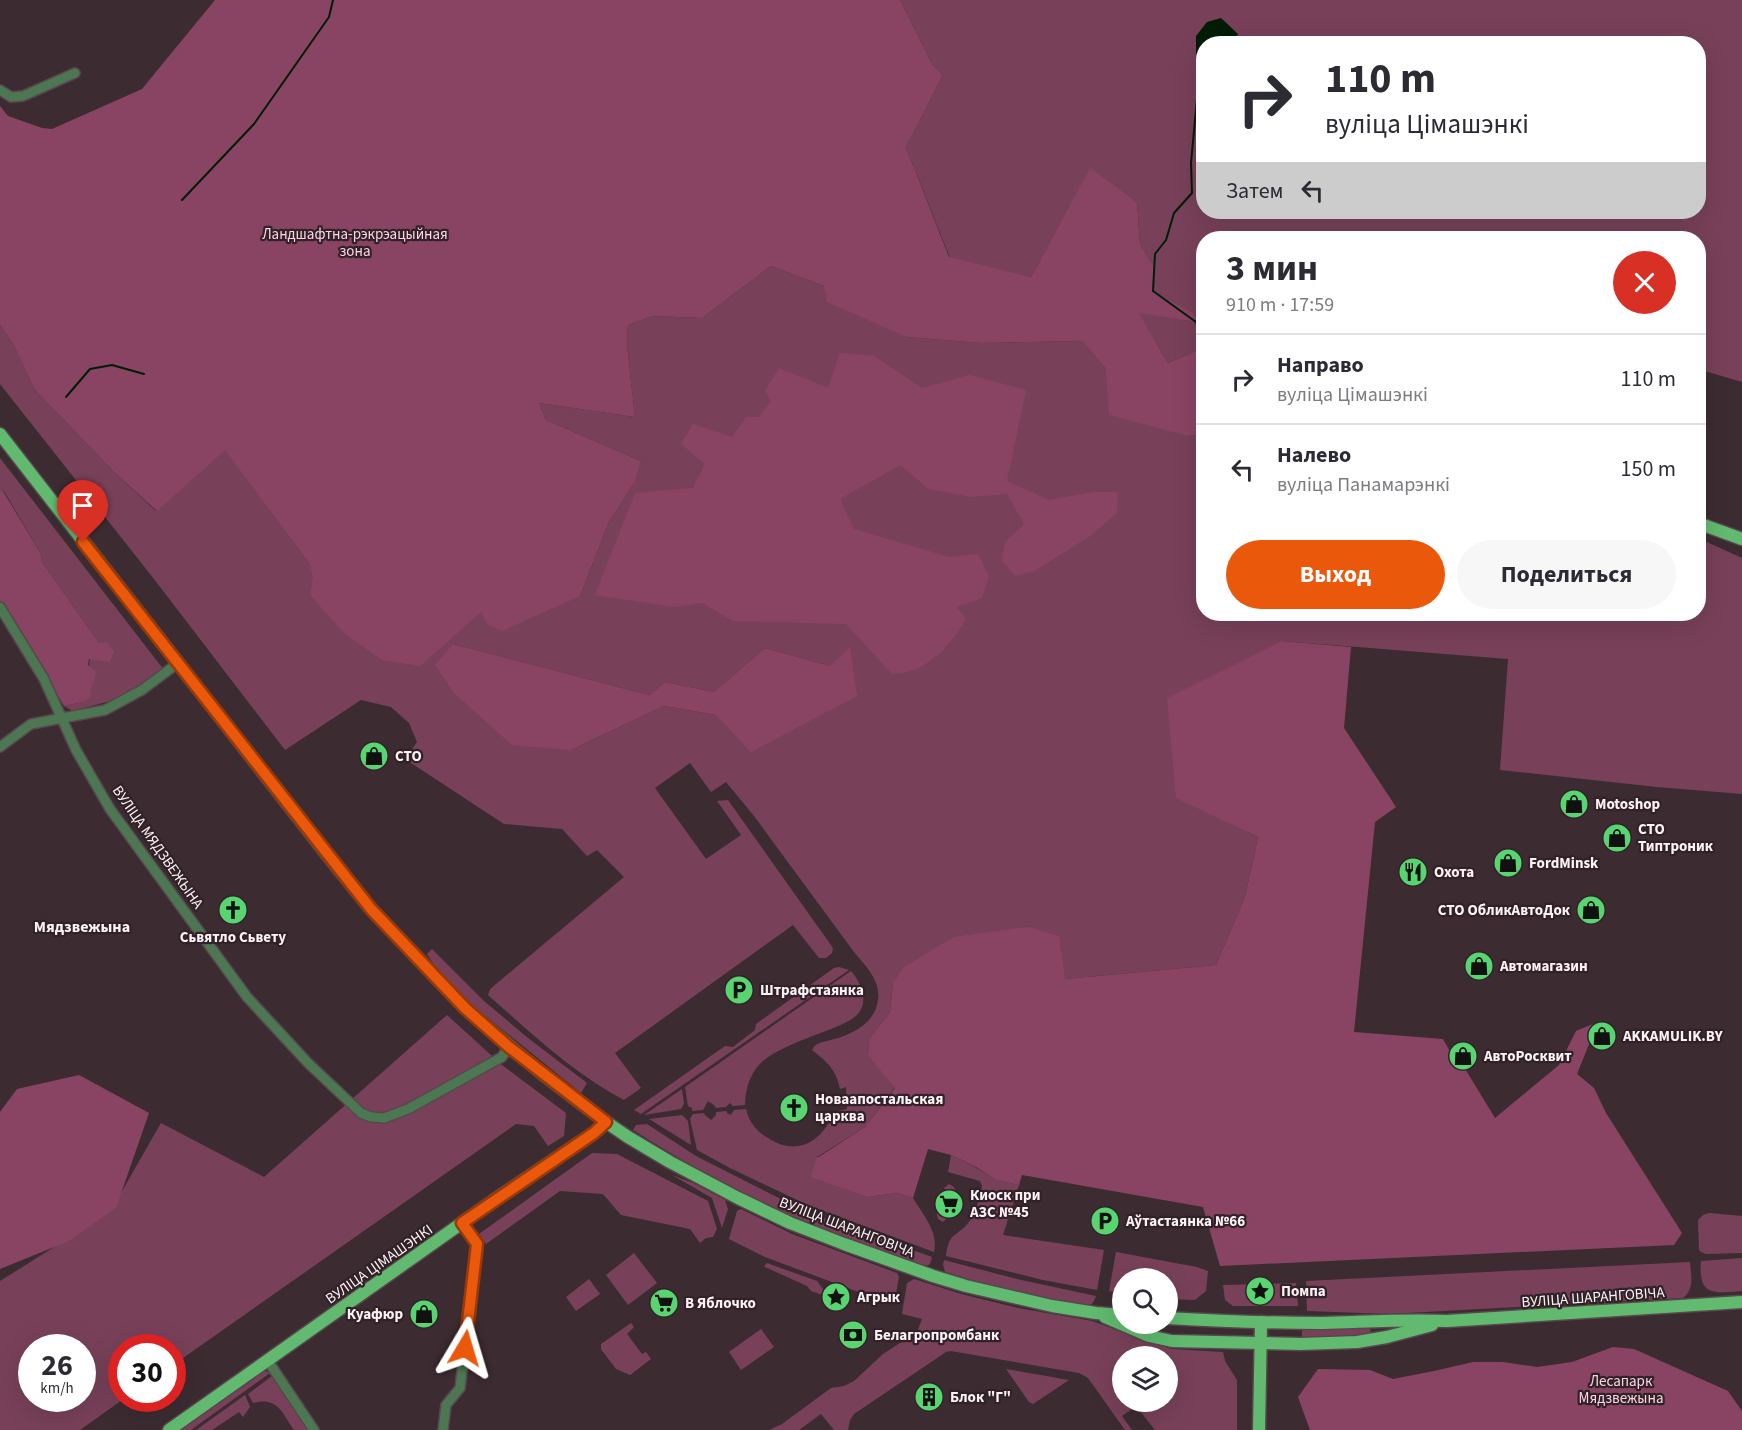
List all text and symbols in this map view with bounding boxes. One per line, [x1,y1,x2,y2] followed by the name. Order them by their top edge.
[1325,49,1436,109] text: 110 m
[1226,60,1304,138] icon: right
[1325,105,1529,144] text: вуліца Цімашэнкі
[1296,174,1329,207] icon: left
[1226,175,1284,207] text: Затем
[262,224,448,262] park label: Ландшафтна-рэкрэацыйная зона
[1226,243,1318,294] text: 3 мин
[1613,251,1676,314] button: close
[1226,291,1334,319] text: 910 m · 17:59
[1277,349,1364,381] text: Направо
[1226,363,1259,396] icon: right
[1621,363,1676,395] text: 110 m
[1277,381,1428,409] text: вуліца Цімашэнкі
[1277,439,1351,471] text: Налево
[1226,453,1259,486] icon: left
[1621,453,1676,485] text: 150 m
[1277,471,1450,499] text: вуліца Панамарэнкі
[57,480,108,542] pin
[66,489,99,522] icon: arrive
[1226,540,1445,609] button: Выход
[1457,540,1676,609] button: Поделиться
[358,740,390,772] shop icon: СТО
[395,746,422,767] place label: СТО
[107,781,209,914] street label: ВУЛІЦА МЯДЗВЕЖЫНА
[1558,788,1590,820] shop icon: Motoshop
[1595,794,1661,815] place label: Motoshop
[1638,819,1714,857] place label: СТО Типтроник
[1601,822,1633,854] shop icon: СТО Типтроник
[1492,847,1524,879] shop icon: FordMinsk
[1529,853,1599,874] place label: FordMinsk
[1397,856,1429,888] restaurant icon: Охота
[1434,862,1474,883] place label: Охота
[217,894,249,926] church icon: Сьвятло Сьвету
[1575,894,1607,926] shop icon: СТО ОбликАвтоДок
[1438,900,1571,921] place label: СТО ОбликАвтоДок
[34,916,130,938] district label: Мядзвежына
[180,927,286,948] place label: Сьвятло Сьвету
[1463,950,1495,982] shop icon: Автомагазин
[1499,956,1588,977] place label: Автомагазин
[723,974,755,1006] parking icon: Штрафстаянка
[760,980,864,1001] place label: Штрафстаянка
[1586,1020,1618,1052] shop icon: AKKAMULIK.BY
[1622,1026,1723,1047] place label: AKKAMULIK.BY
[1447,1040,1479,1072] shop icon: АвтоРосквит
[1483,1046,1572,1067] place label: АвтоРосквит
[815,1089,943,1127] place label: Новаапостальская царква
[778,1092,810,1124] church icon: Новаапостальская царква
[969,1185,1040,1223] place label: Киоск при АЗС №45
[933,1188,965,1220] supermarket icon: Киоск при АЗС №45
[776,1192,918,1263] street label: ВУЛІЦА ШАРАНГОВІЧА
[1089,1205,1121,1237] parking icon: Аўтастаянка №66
[1125,1211,1245,1232] place label: Аўтастаянка №66
[321,1220,437,1309] street label: ВУЛІЦА ЦІМАШЭНКІ
[1112,1268,1178,1412] map controls
[1112,1268,1178,1334] button: search
[1244,1275,1276,1307] place icon: Помпа
[820,1281,852,1313] place icon: Агрык
[1281,1281,1326,1302] place label: Помпа
[1521,1282,1666,1313] street label: ВУЛІЦА ШАРАНГОВІЧА
[648,1287,680,1319] supermarket icon: В Яблочко
[856,1287,901,1308] place label: Агрык
[685,1293,756,1314] place label: В Яблочко
[408,1298,440,1330] shop icon: Куафюр
[347,1304,403,1325] place label: Куафюр
[433,1316,497,1380] position arrow
[837,1319,869,1351] bank icon: Белагропромбанк
[874,1325,1000,1346] place label: Белагропромбанк
[108,1334,186,1412] speed limit sign: 30
[41,1344,73,1387] text: 26
[1112,1346,1178,1412] button: layers
[1579,1371,1663,1409] park label: Лесапарк Мядзвежына
[40,1378,74,1399] text: km/h
[913,1381,945,1413] building icon: Блок "Г"
[950,1387,1011,1408] place label: Блок "Г"

